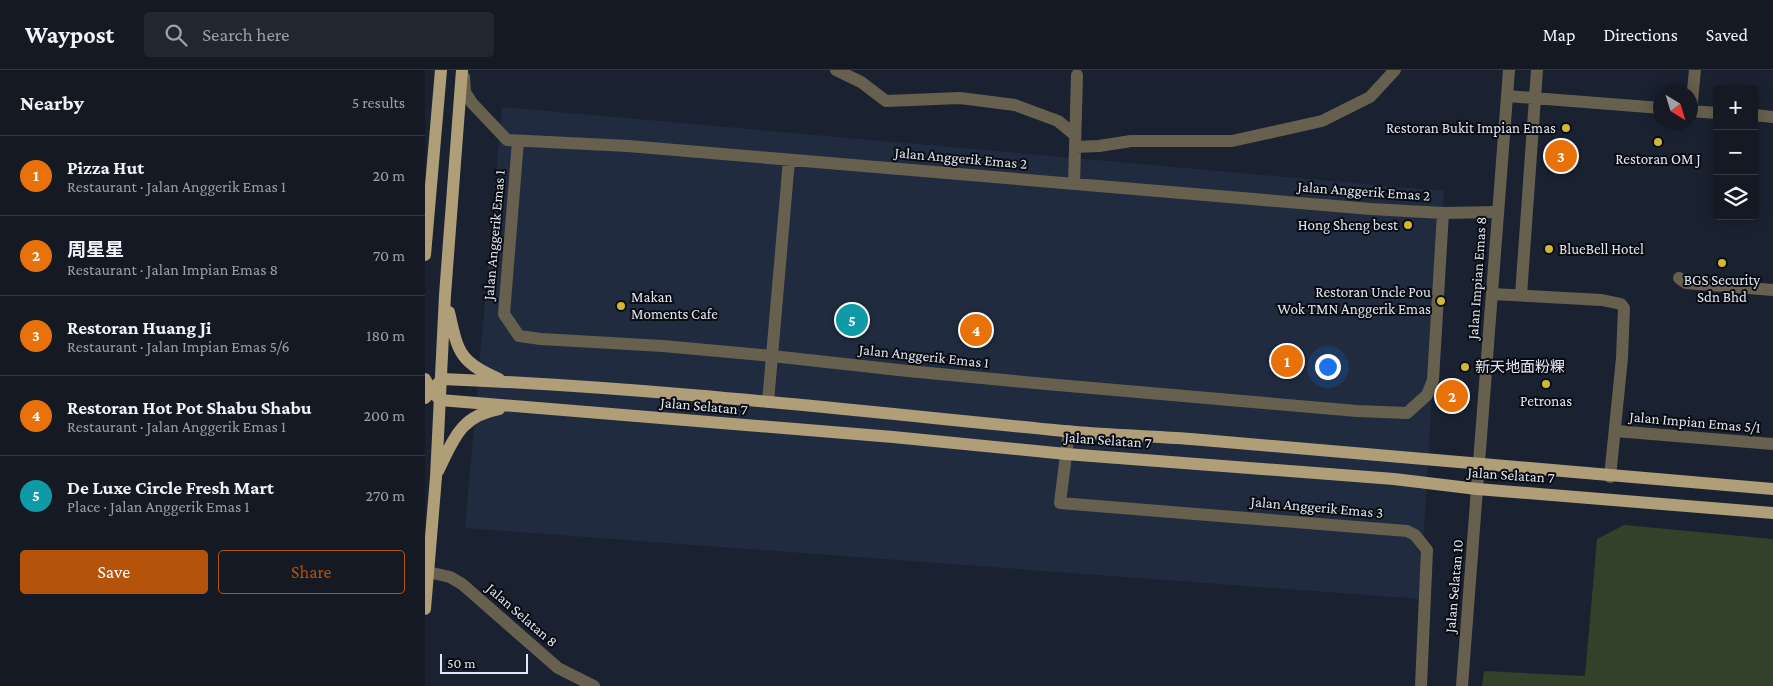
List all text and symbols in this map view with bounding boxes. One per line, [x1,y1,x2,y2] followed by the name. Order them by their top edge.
[144,12,494,57] search box
[25,21,114,48] text: Waypost
[162,21,190,49] icon: search
[202,24,289,45] text: Search here
[1543,25,1575,45] text: Map
[1603,25,1678,45] text: Directions
[1706,25,1748,45] text: Saved
[1653,85,1698,130] north arrow
[1713,85,1758,220] map controls
[1713,85,1758,130] button: +
[20,91,84,115] text: Nearby
[352,94,405,111] text: 5 results
[1386,120,1556,137] place label: Restoran Bukit Impian Emas
[1560,122,1572,134] marker: Restoran Bukit Impian Emas
[1713,130,1758,175] button: −
[1652,136,1664,148] marker: Restoran OM J
[1545,137,1577,175] pin: 3
[892,144,1028,173] street label: Jalan Anggerik Emas 2
[1615,151,1701,168] place label: Restoran OM J
[67,157,144,178] text: Pizza Hut
[33,167,39,184] text: 1
[372,167,405,184] text: 20 m
[480,169,509,303] street label: Jalan Anggerik Emas 1
[1713,175,1758,220] button: layers
[67,178,286,195] text: Restaurant · Jalan Anggerik Emas 1
[1295,178,1431,205] street label: Jalan Anggerik Emas 2
[1465,216,1490,342] street label: Jalan Impian Emas 8
[1298,217,1399,234] place label: Hong Sheng best
[1402,219,1414,231] marker: Hong Sheng best
[67,239,124,260] text: 周星星
[1559,241,1644,257] place label: BlueBell Hotel
[1543,243,1555,255] marker: BlueBell Hotel
[32,247,40,264] text: 2
[373,247,405,264] text: 70 m
[1716,257,1728,269] marker: BGS Security Sdn Bhd
[67,261,278,278] text: Restaurant · Jalan Impian Emas 8
[1684,272,1760,305] place label: BGS Security Sdn Bhd
[1277,284,1431,318] place label: Restoran Uncle Pou Wok TMN Anggerik Emas
[631,289,718,322] place label: Makan Moments Cafe
[1435,295,1447,307] marker: Restoran Uncle Pou Wok TMN Anggerik Emas
[615,300,627,312] marker: Makan Moments Cafe
[836,301,868,339] pin: 5
[960,311,992,349] pin: 4
[67,317,212,338] text: Restoran Huang Ji
[32,327,40,344] text: 3
[366,327,405,344] text: 180 m
[67,338,290,355] text: Restaurant · Jalan Impian Emas 5/6
[856,341,990,372] street label: Jalan Anggerik Emas 1
[1271,342,1303,380] pin: 1
[1315,354,1341,380] your location
[1475,359,1565,375] place label: 新天地面粉粿
[1459,361,1471,373] marker: 新天地面粉粿
[1436,377,1468,415] pin: 2
[1540,378,1552,390] marker: Petronas
[1520,393,1572,409] place label: Petronas
[658,394,748,419] street label: Jalan Selatan 7
[67,397,312,418] text: Restoran Hot Pot Shabu Shabu
[32,407,40,424] text: 4
[363,407,405,424] text: 200 m
[1627,408,1761,437] street label: Jalan Impian Emas 5/1
[67,418,286,435] text: Restaurant · Jalan Anggerik Emas 1
[1062,429,1152,452] street label: Jalan Selatan 7
[1465,464,1555,487] street label: Jalan Selatan 7
[67,477,274,498] text: De Luxe Circle Fresh Mart
[32,487,40,504] text: 5
[366,487,405,504] text: 270 m
[1248,493,1384,522] street label: Jalan Anggerik Emas 3
[67,498,250,515] text: Place · Jalan Anggerik Emas 1
[1442,539,1467,635] street label: Jalan Selatan 10
[20,550,208,594] button: Save
[218,550,405,594] button: Share
[481,579,561,651] street label: Jalan Selatan 8
[440,651,527,674] scale bar
[447,655,475,671] text: 50 m

